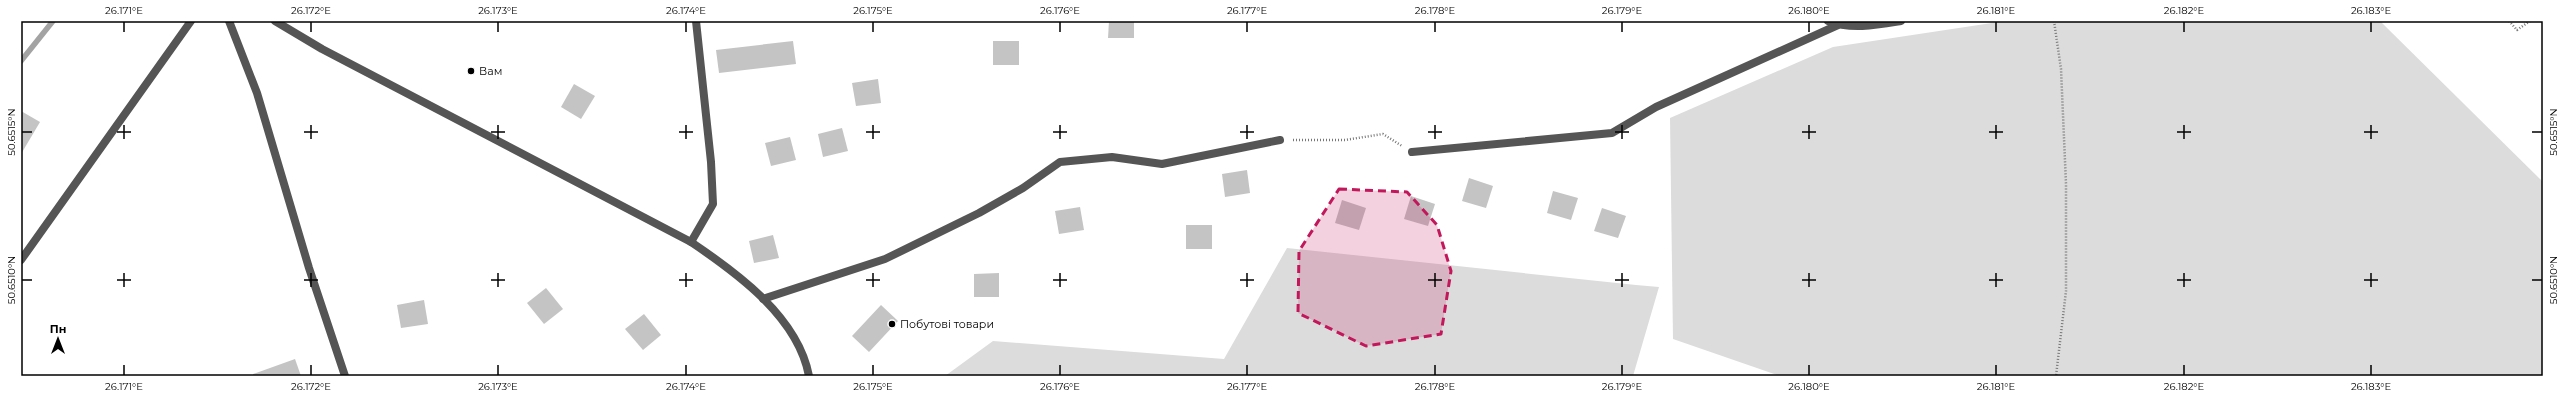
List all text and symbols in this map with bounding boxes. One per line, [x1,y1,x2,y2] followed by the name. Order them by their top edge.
[105,4,143,17] text: 26.171°E
[291,4,331,17] text: 26.172°E
[478,4,518,17] text: 26.173°E
[666,4,706,17] text: 26.174°E
[853,4,893,17] text: 26.175°E
[1040,4,1080,17] text: 26.176°E
[1227,4,1267,17] text: 26.177°E
[1415,4,1456,17] text: 26.178°E
[1602,4,1642,17] text: 26.179°E
[1788,4,1830,17] text: 26.180°E
[1977,4,2015,17] text: 26.181°E
[2164,4,2205,17] text: 26.182°E
[2351,4,2391,17] text: 26.183°E
[479,64,502,78] place label: Вам
[466,66,476,76] marker: Вам
[5,108,18,156] text: 50.6515°N
[2547,108,2560,156] text: 50.6515°N
[5,256,18,304] text: 50.6510°N
[2547,256,2560,304] text: 50.6510°N
[900,317,994,331] place label: Побутові товари
[38,319,78,359] north arrow
[887,319,897,329] marker: Побутові товари
[50,322,66,336] text: Пн
[105,380,143,393] text: 26.171°E
[291,380,331,393] text: 26.172°E
[478,380,518,393] text: 26.173°E
[666,380,706,393] text: 26.174°E
[853,380,893,393] text: 26.175°E
[1040,380,1080,393] text: 26.176°E
[1227,380,1267,393] text: 26.177°E
[1415,380,1456,393] text: 26.178°E
[1602,380,1642,393] text: 26.179°E
[1788,380,1830,393] text: 26.180°E
[1977,380,2015,393] text: 26.181°E
[2164,380,2205,393] text: 26.182°E
[2351,380,2391,393] text: 26.183°E

